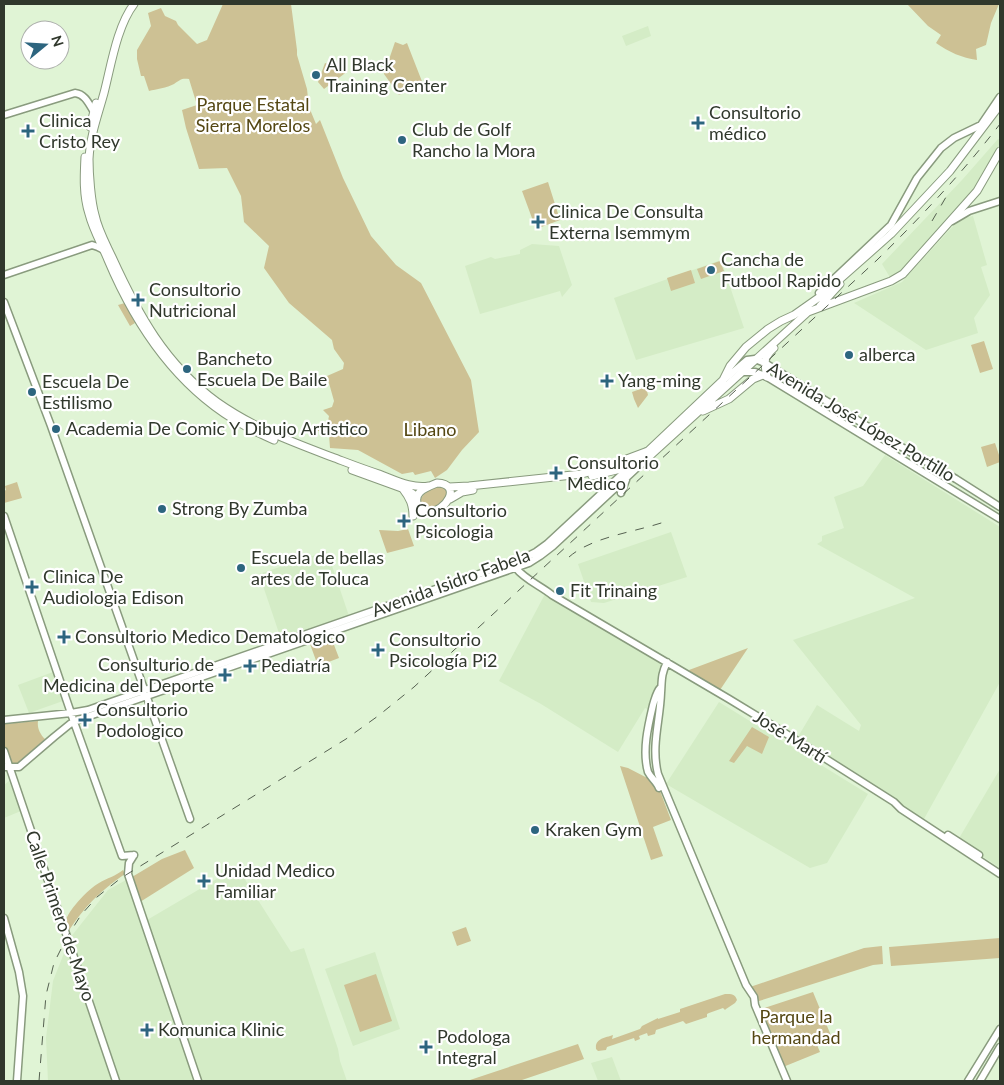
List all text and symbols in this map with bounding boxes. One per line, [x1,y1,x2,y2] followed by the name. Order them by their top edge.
[20,20,70,70] north arrow
[48,33,68,49] text: N
[326,53,447,96] place label: All Black Training Center
[310,69,322,81] marker: All Black Training Center
[196,93,310,136] park label: Parque Estatal Sierra Morelos
[709,101,801,144] place label: Consultorio médico
[39,109,121,152] place label: Clinica Cristo Rey
[691,116,705,130] marker: Consultorio médico
[412,118,535,161] place label: Club de Golf Rancho la Mora
[21,124,35,138] marker: Clinica Cristo Rey
[396,134,408,146] marker: Club de Golf Rancho la Mora
[549,200,703,243] place label: Clinica De Consulta Externa Isemmym
[531,215,545,229] marker: Clinica De Consulta Externa Isemmym
[721,248,841,291] place label: Cancha de Futbool Rapido
[705,264,717,276] marker: Cancha de Futbool Rapido
[149,278,241,321] place label: Consultorio Nutricional
[131,293,145,307] marker: Consultorio Nutricional
[859,343,916,365] place label: alberca
[197,347,327,390] place label: Bancheto Escuela De Baile
[843,349,855,361] marker: alberca
[764,356,959,486] street label: Avenida José López Portillo
[181,363,193,375] marker: Bancheto Escuela De Baile
[618,369,701,391] place label: Yang-ming
[42,370,129,413] place label: Escuela De Estilismo
[600,374,614,388] marker: Yang-ming
[26,386,38,398] marker: Escuela De Estilismo
[66,417,368,439] place label: Academia De Comic Y Dibujo Artistico
[404,418,456,440] park label: Libano
[50,423,62,435] marker: Academia De Comic Y Dibujo Artistico
[567,451,659,494] place label: Consultorio Medico
[549,466,563,480] marker: Consultorio Medico
[172,497,307,519] place label: Strong By Zumba
[415,499,507,542] place label: Consultorio Psicologia
[156,503,168,515] marker: Strong By Zumba
[397,514,411,528] marker: Consultorio Psicologia
[369,543,533,621] street label: Avenida Isidro Fabela
[251,546,384,589] place label: Escuela de bellas artes de Toluca
[235,562,247,574] marker: Escuela de bellas artes de Toluca
[43,565,184,608] place label: Clinica De Audiologia Edison
[570,579,657,601] place label: Fit Trinaing
[25,580,39,594] marker: Clinica De Audiologia Edison
[554,585,566,597] marker: Fit Trinaing
[75,625,345,647] place label: Consultorio Medico Dematologico
[389,628,498,671] place label: Consultorio Psicología Pi2
[57,630,71,644] marker: Consultorio Medico Dematologico
[371,643,385,657] marker: Consultorio Psicología Pi2
[43,653,214,696] place label: Consulturio de Medicina del Deporte
[261,654,330,676] place label: Pediatría
[243,659,257,673] marker: Pediatría
[218,668,232,682] marker: Consulturio de Medicina del Deporte
[96,698,188,741] place label: Consultorio Podologico
[750,705,832,768] street label: José Martí
[78,713,92,727] marker: Consultorio Podologico
[545,818,642,840] place label: Kraken Gym
[529,824,541,836] marker: Kraken Gym
[21,827,100,1004] street label: Calle Primero de Mayo
[215,859,335,902] place label: Unidad Medico Familiar
[197,874,211,888] marker: Unidad Medico Familiar
[751,1005,841,1048] park label: Parque la hermandad
[158,1018,285,1040] place label: Komunica Klinic
[140,1023,154,1037] marker: Komunica Klinic
[437,1025,511,1068] place label: Podologa Integral
[419,1040,433,1054] marker: Podologa Integral

